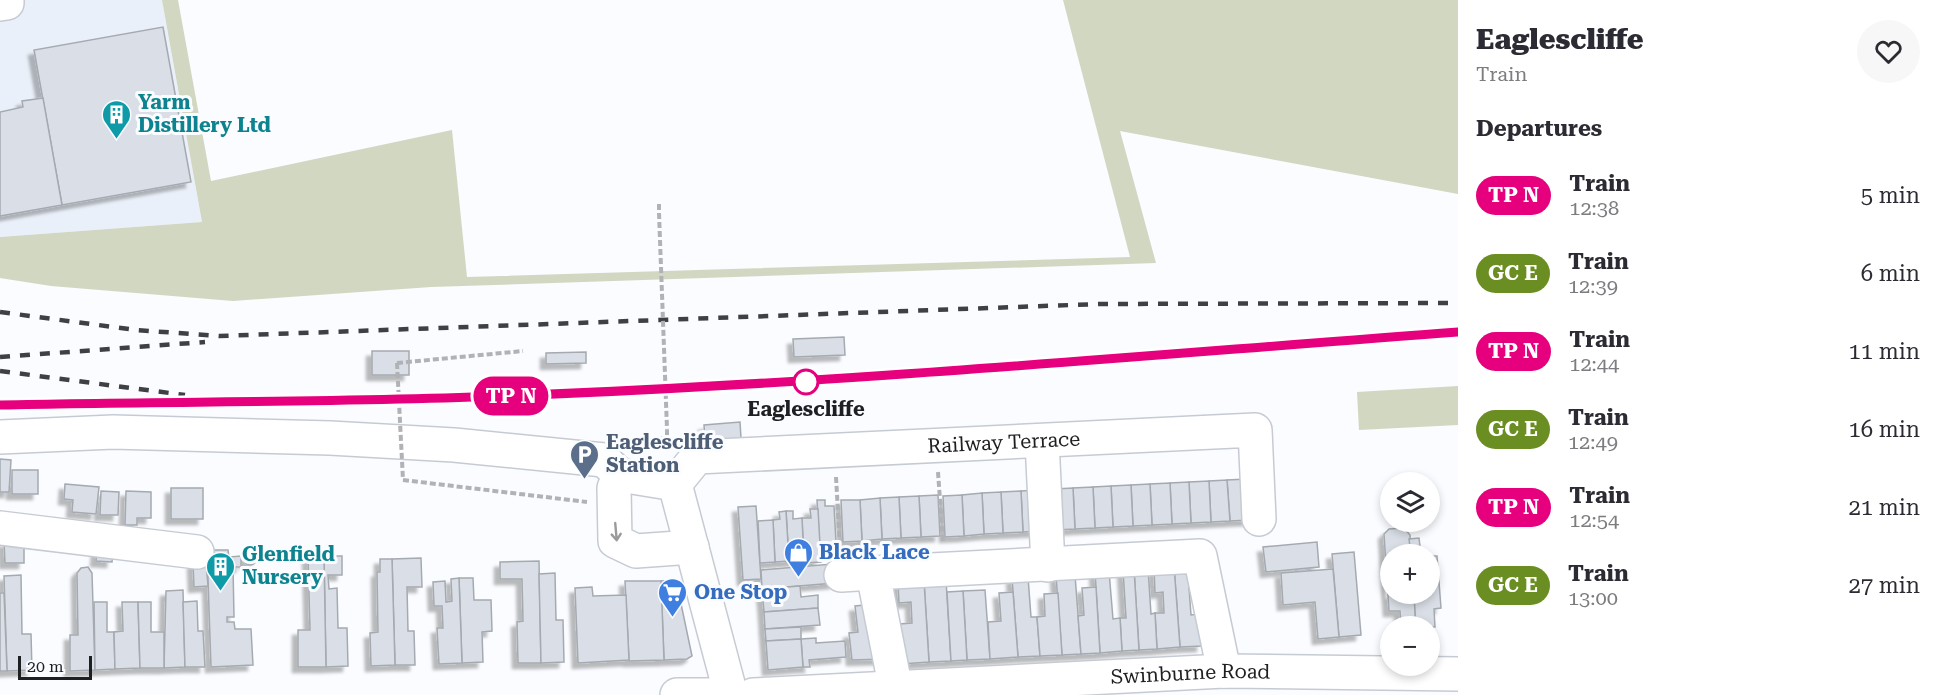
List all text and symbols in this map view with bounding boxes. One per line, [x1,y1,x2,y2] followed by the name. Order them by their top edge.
[1857,20,1920,83] button: heart
[1476,23,1644,56] text: Eaglescliffe
[1476,62,1527,86] text: Train
[138,90,272,137] place label: Yarm Distillery Ltd
[101,98,133,140] building icon: Yarm Distillery Ltd
[1476,116,1602,141] text: Departures
[1569,171,1630,196] text: Train
[1488,183,1539,207] text: TP N
[1861,183,1920,208] text: 5 min
[1569,196,1619,220] text: 12:38
[1568,249,1629,274] text: Train
[1488,261,1538,285] text: GC E
[1861,261,1920,286] text: 6 min
[1568,274,1618,298] text: 12:39
[1569,327,1630,352] text: Train
[1488,339,1539,363] text: TP N
[1849,339,1920,364] text: 11 min
[1569,352,1619,376] text: 12:44
[793,369,819,395] marker: Eaglescliffe
[469,376,553,416] line badge: TP N
[485,384,537,408] text: TP N
[747,397,865,421] place label: Eaglescliffe
[1568,405,1629,430] text: Train
[1488,417,1538,441] text: GC E
[1849,417,1920,442] text: 16 min
[927,426,1081,458] street label: Railway Terrace
[606,430,724,477] place label: Eaglescliffe Station
[1568,430,1618,454] text: 12:49
[569,438,601,480] parking icon: Eaglescliffe Station
[1380,472,1440,676] map controls
[1380,472,1440,532] button: layers
[1569,483,1630,508] text: Train
[1488,495,1539,519] text: TP N
[1849,495,1920,520] text: 21 min
[1569,508,1619,532] text: 12:54
[611,522,622,541] one-way arrow
[782,536,814,578] shop icon: Black Lace
[819,540,930,564] place label: Black Lace
[242,542,335,589] place label: Glenfield Nursery
[1380,544,1440,604] button: +
[205,550,237,592] building icon: Glenfield Nursery
[1568,561,1629,586] text: Train
[1488,573,1538,597] text: GC E
[1849,573,1920,598] text: 27 min
[657,576,689,618] supermarket icon: One Stop
[694,580,787,604] place label: One Stop
[1568,586,1618,610] text: 13:00
[1380,616,1440,676] button: −
[18,653,92,680] scale bar
[27,657,64,676] text: 20 m
[1110,659,1271,689] street label: Swinburne Road

